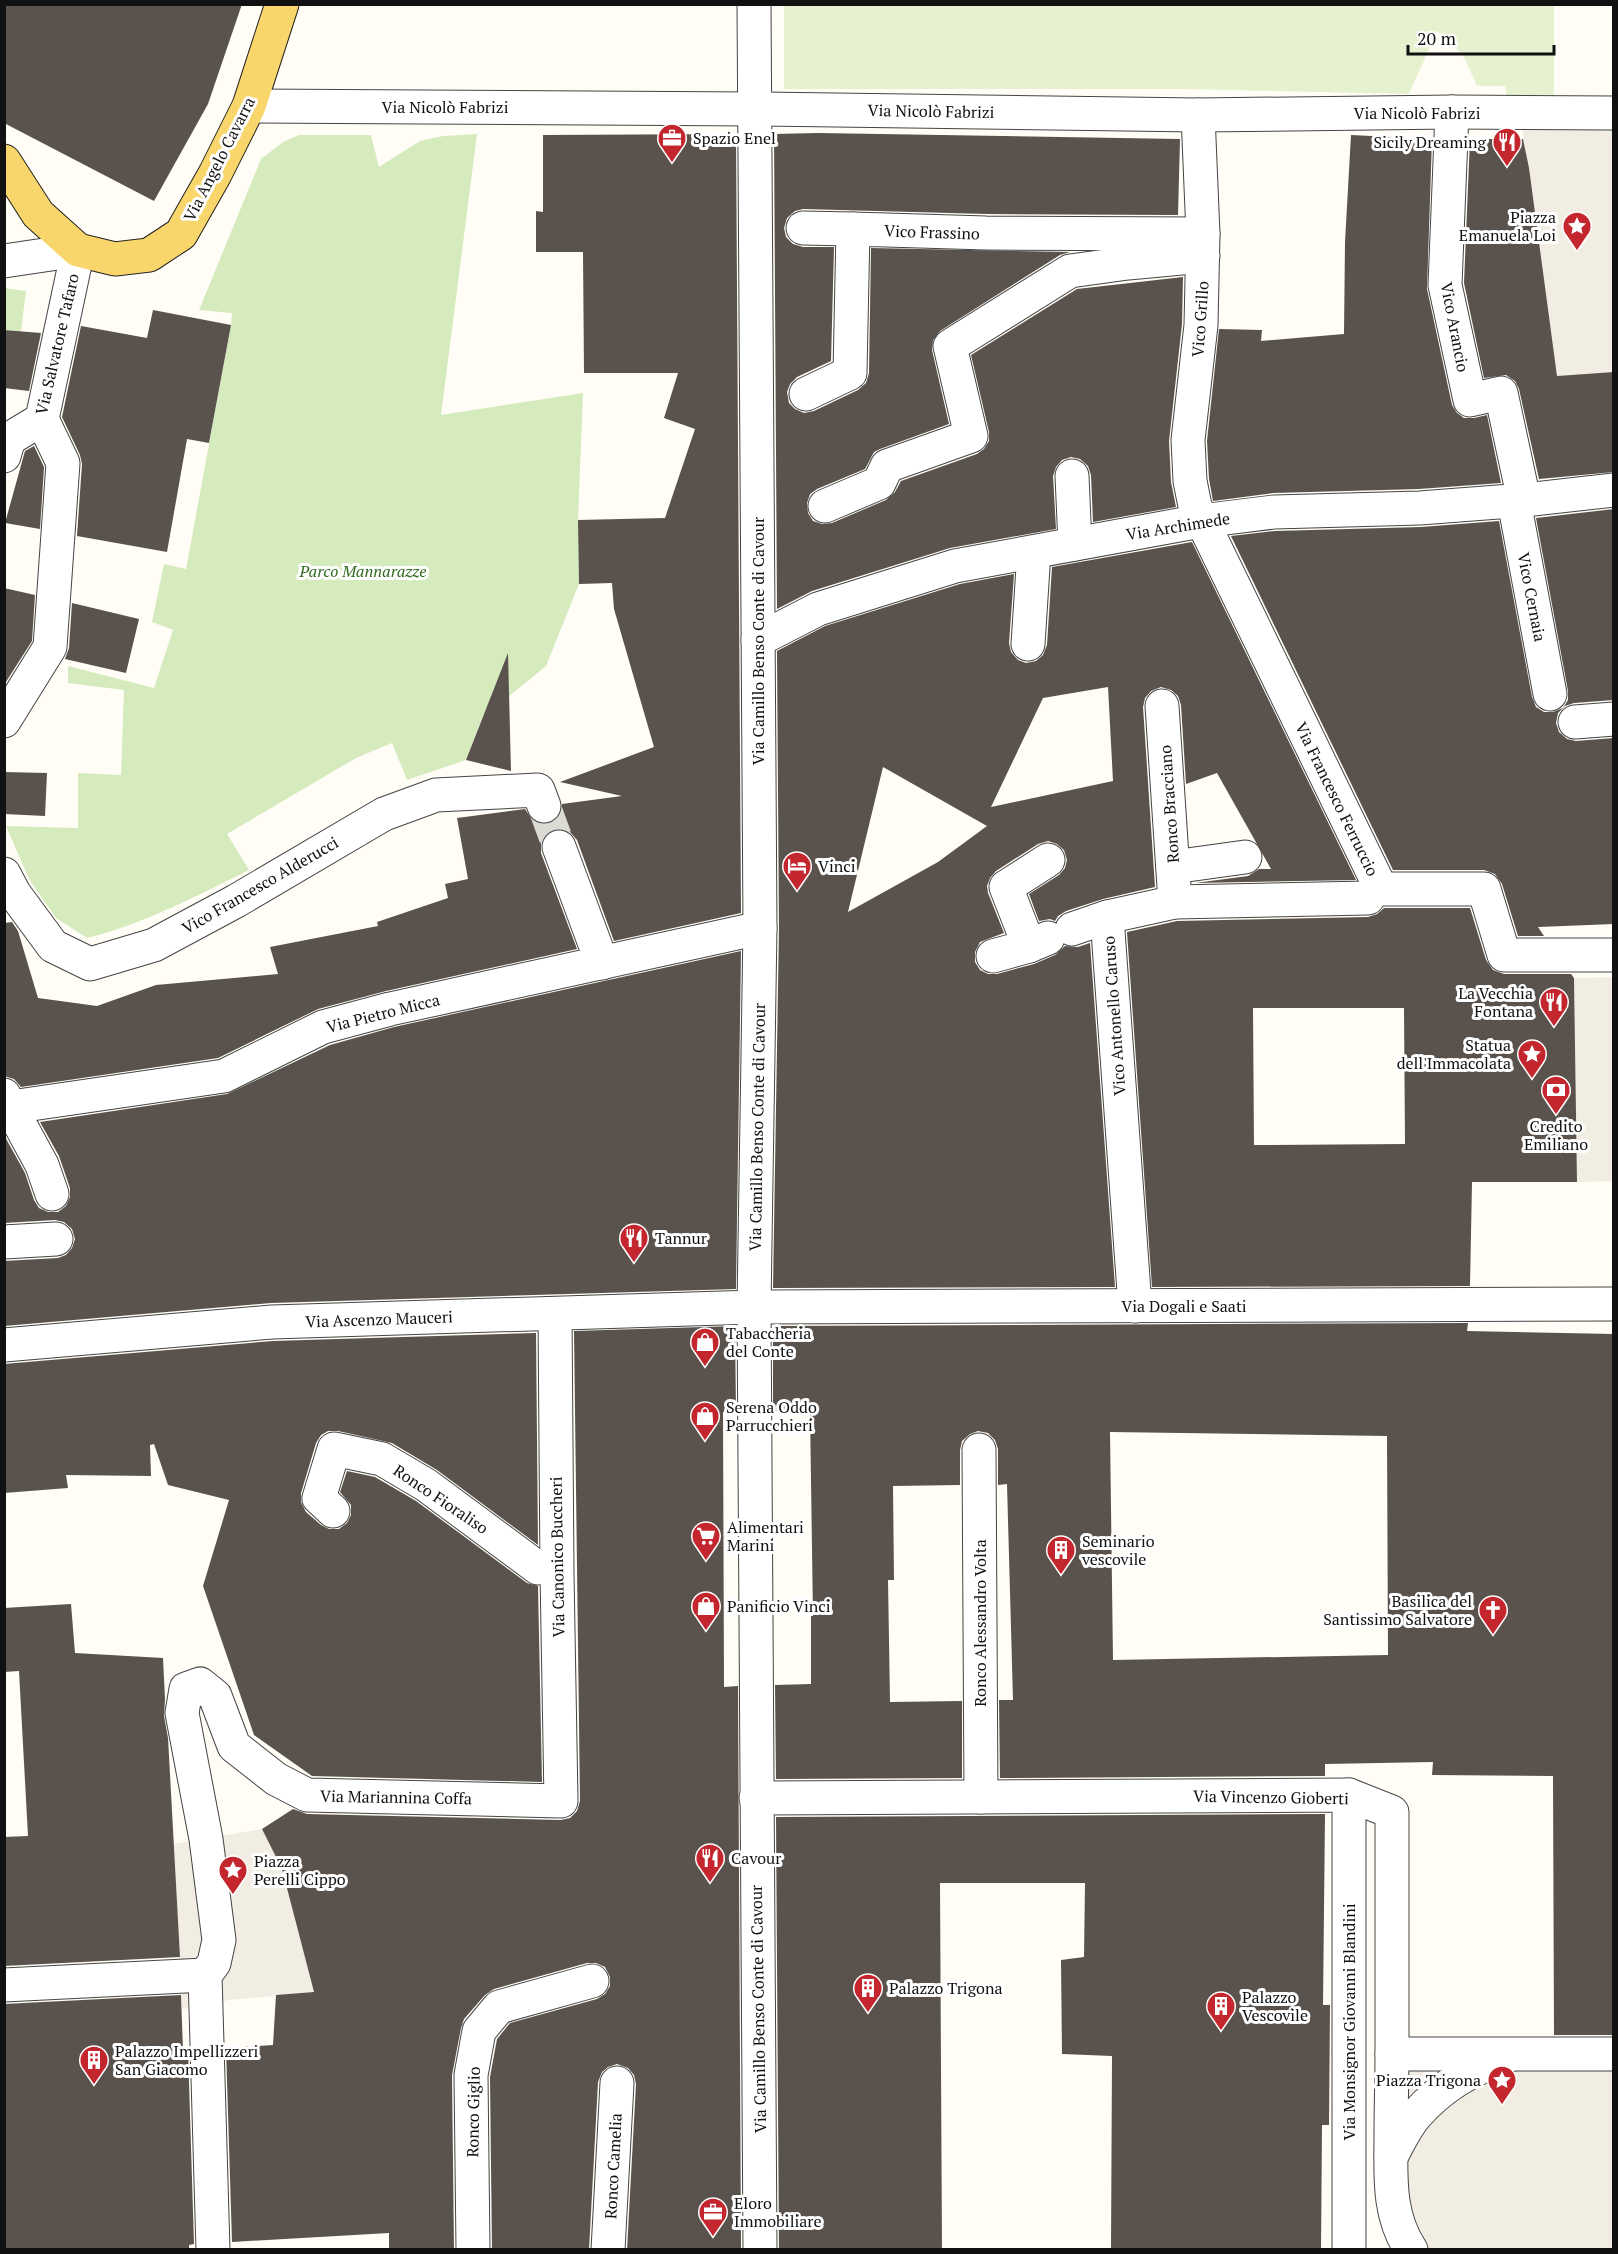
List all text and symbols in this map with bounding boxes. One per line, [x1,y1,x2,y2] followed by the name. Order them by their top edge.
[1408,18,1554,56] scale bar
[1417,26,1457,50] text: 20 m
[178,93,260,225] street label: Via Angelo Cavarra
[382,96,509,118] street label: Via Nicolò Fabrizi
[867,99,995,123] street label: Via Nicolò Fabrizi
[1354,102,1481,124] street label: Via Nicolò Fabrizi
[656,122,688,164] office icon: Spazio Enel
[1491,126,1523,168] restaurant icon: Sicily Dreaming
[693,127,776,149] place label: Spazio Enel
[1373,131,1487,153] place label: Sicily Dreaming
[1459,206,1556,246] place label: Piazza Emanuela Loi
[1561,210,1593,252] place icon: Piazza Emanuela Loi
[884,219,980,245] street label: Vico Frassino
[30,271,84,417] street label: Via Salvatore Tafaro
[1186,280,1214,358] street label: Vico Grillo
[1436,280,1475,374] street label: Vico Arancio
[1124,507,1232,545] street label: Via Archimede
[747,516,769,765] street label: Via Camillo Benso Conte di Cavour
[1513,551,1551,643] street label: Vico Cernaia
[298,560,427,582] park label: Parco Mannarazze
[1290,718,1384,880] street label: Via Francesco Ferruccio
[1154,744,1184,864] street label: Ronco Bracciano
[178,831,342,939] street label: Vico Francesco Alderucci
[781,850,813,892] hotel icon: Vinci
[818,855,856,877] place label: Vinci
[1097,935,1131,1097] street label: Vico Antonello Caruso
[1458,982,1533,1022] place label: La Vecchia Fontana
[1538,986,1570,1028] restaurant icon: La Vecchia Fontana
[324,988,442,1038] street label: Via Pietro Micca
[744,1002,770,1251] street label: Via Camillo Benso Conte di Cavour
[1397,1034,1511,1074] place label: Statua dell'Immacolata
[1516,1038,1548,1080] place icon: Statua dell'Immacolata
[1540,1074,1572,1116] bank icon: Credito Emiliano
[1524,1115,1588,1155] place label: Credito Emiliano
[618,1222,650,1264] restaurant icon: Tannur
[655,1227,708,1249] place label: Tannur
[1121,1295,1247,1317] street label: Via Dogali e Saati
[305,1305,453,1333] street label: Via Ascenzo Mauceri
[726,1322,811,1362] place label: Tabaccheria del Conte
[689,1326,721,1368] shop icon: Tabaccheria del Conte
[726,1396,817,1436] place label: Serena Oddo Parrucchieri
[689,1400,721,1442] shop icon: Serena Oddo Parrucchieri
[389,1459,493,1539] street label: Ronco Fioraliso
[545,1476,569,1638] street label: Via Canonico Buccheri
[727,1516,804,1556] place label: Alimentari Marini
[690,1520,722,1562] supermarket icon: Alimentari Marini
[1081,1530,1155,1570] place label: Seminario vescovile
[1045,1534,1077,1576] building icon: Seminario vescovile
[969,1539,991,1707] street label: Ronco Alessandro Volta
[690,1590,722,1632] shop icon: Panificio Vinci
[1323,1590,1472,1630] place label: Basilica del Santissimo Salvatore
[1477,1594,1509,1636] church icon: Basilica del Santissimo Salvatore
[727,1595,831,1617] place label: Panificio Vinci
[320,1785,472,1809] street label: Via Mariannina Coffa
[1193,1785,1349,1809] street label: Via Vincenzo Gioberti
[694,1842,726,1884] restaurant icon: Cavour
[731,1847,782,1869] place label: Cavour
[254,1850,346,1890] place label: Piazza Perelli Cippo
[217,1854,249,1896] place icon: Piazza Perelli Cippo
[745,1884,771,2133] street label: Via Camillo Benso Conte di Cavour
[1338,1903,1360,2141] street label: Via Monsignor Giovanni Blandini
[852,1972,884,2014] building icon: Palazzo Trigona
[889,1977,1003,1999] place label: Palazzo Trigona
[1242,1986,1308,2026] place label: Palazzo Vescovile
[1205,1990,1237,2032] building icon: Palazzo Vescovile
[115,2040,259,2080] place label: Palazzo Impellizzeri San Giacomo
[78,2044,110,2086] building icon: Palazzo Impellizzeri San Giacomo
[1486,2064,1518,2106] place icon: Piazza Trigona
[461,2066,485,2158] street label: Ronco Giglio
[1376,2069,1481,2091] place label: Piazza Trigona
[599,2112,627,2220] street label: Ronco Camelia
[734,2192,822,2232] place label: Eloro Immobiliare
[697,2196,729,2238] office icon: Eloro Immobiliare

